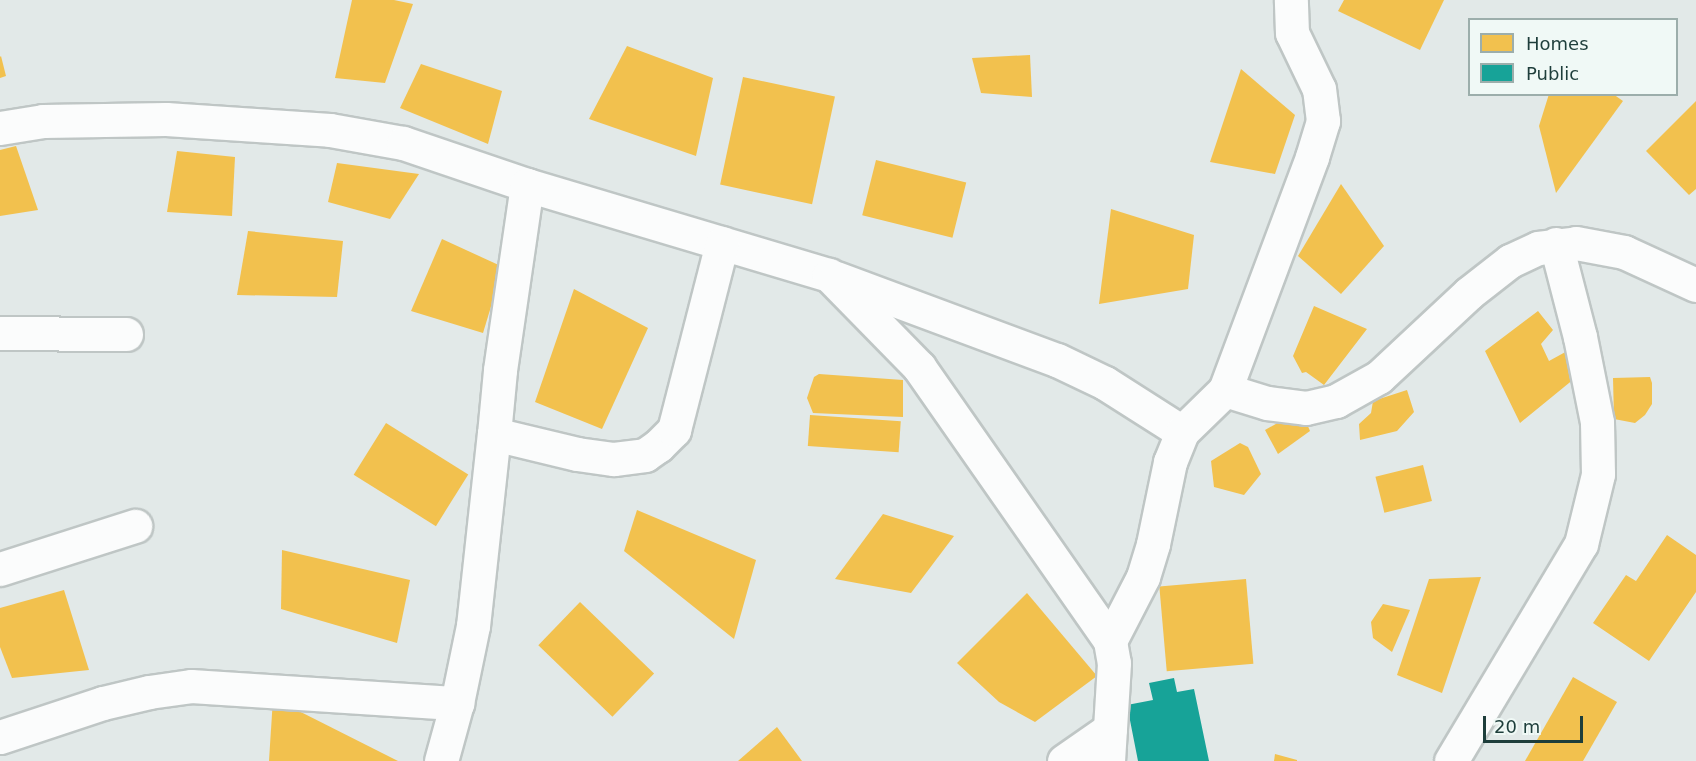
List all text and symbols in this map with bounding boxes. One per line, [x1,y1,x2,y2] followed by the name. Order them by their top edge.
[1468,18,1678,96] legend
[1526,33,1589,54] text: Homes
[1526,63,1579,84] text: Public
[1486,704,1586,742] scale bar
[1494,716,1540,737] text: 20 m

